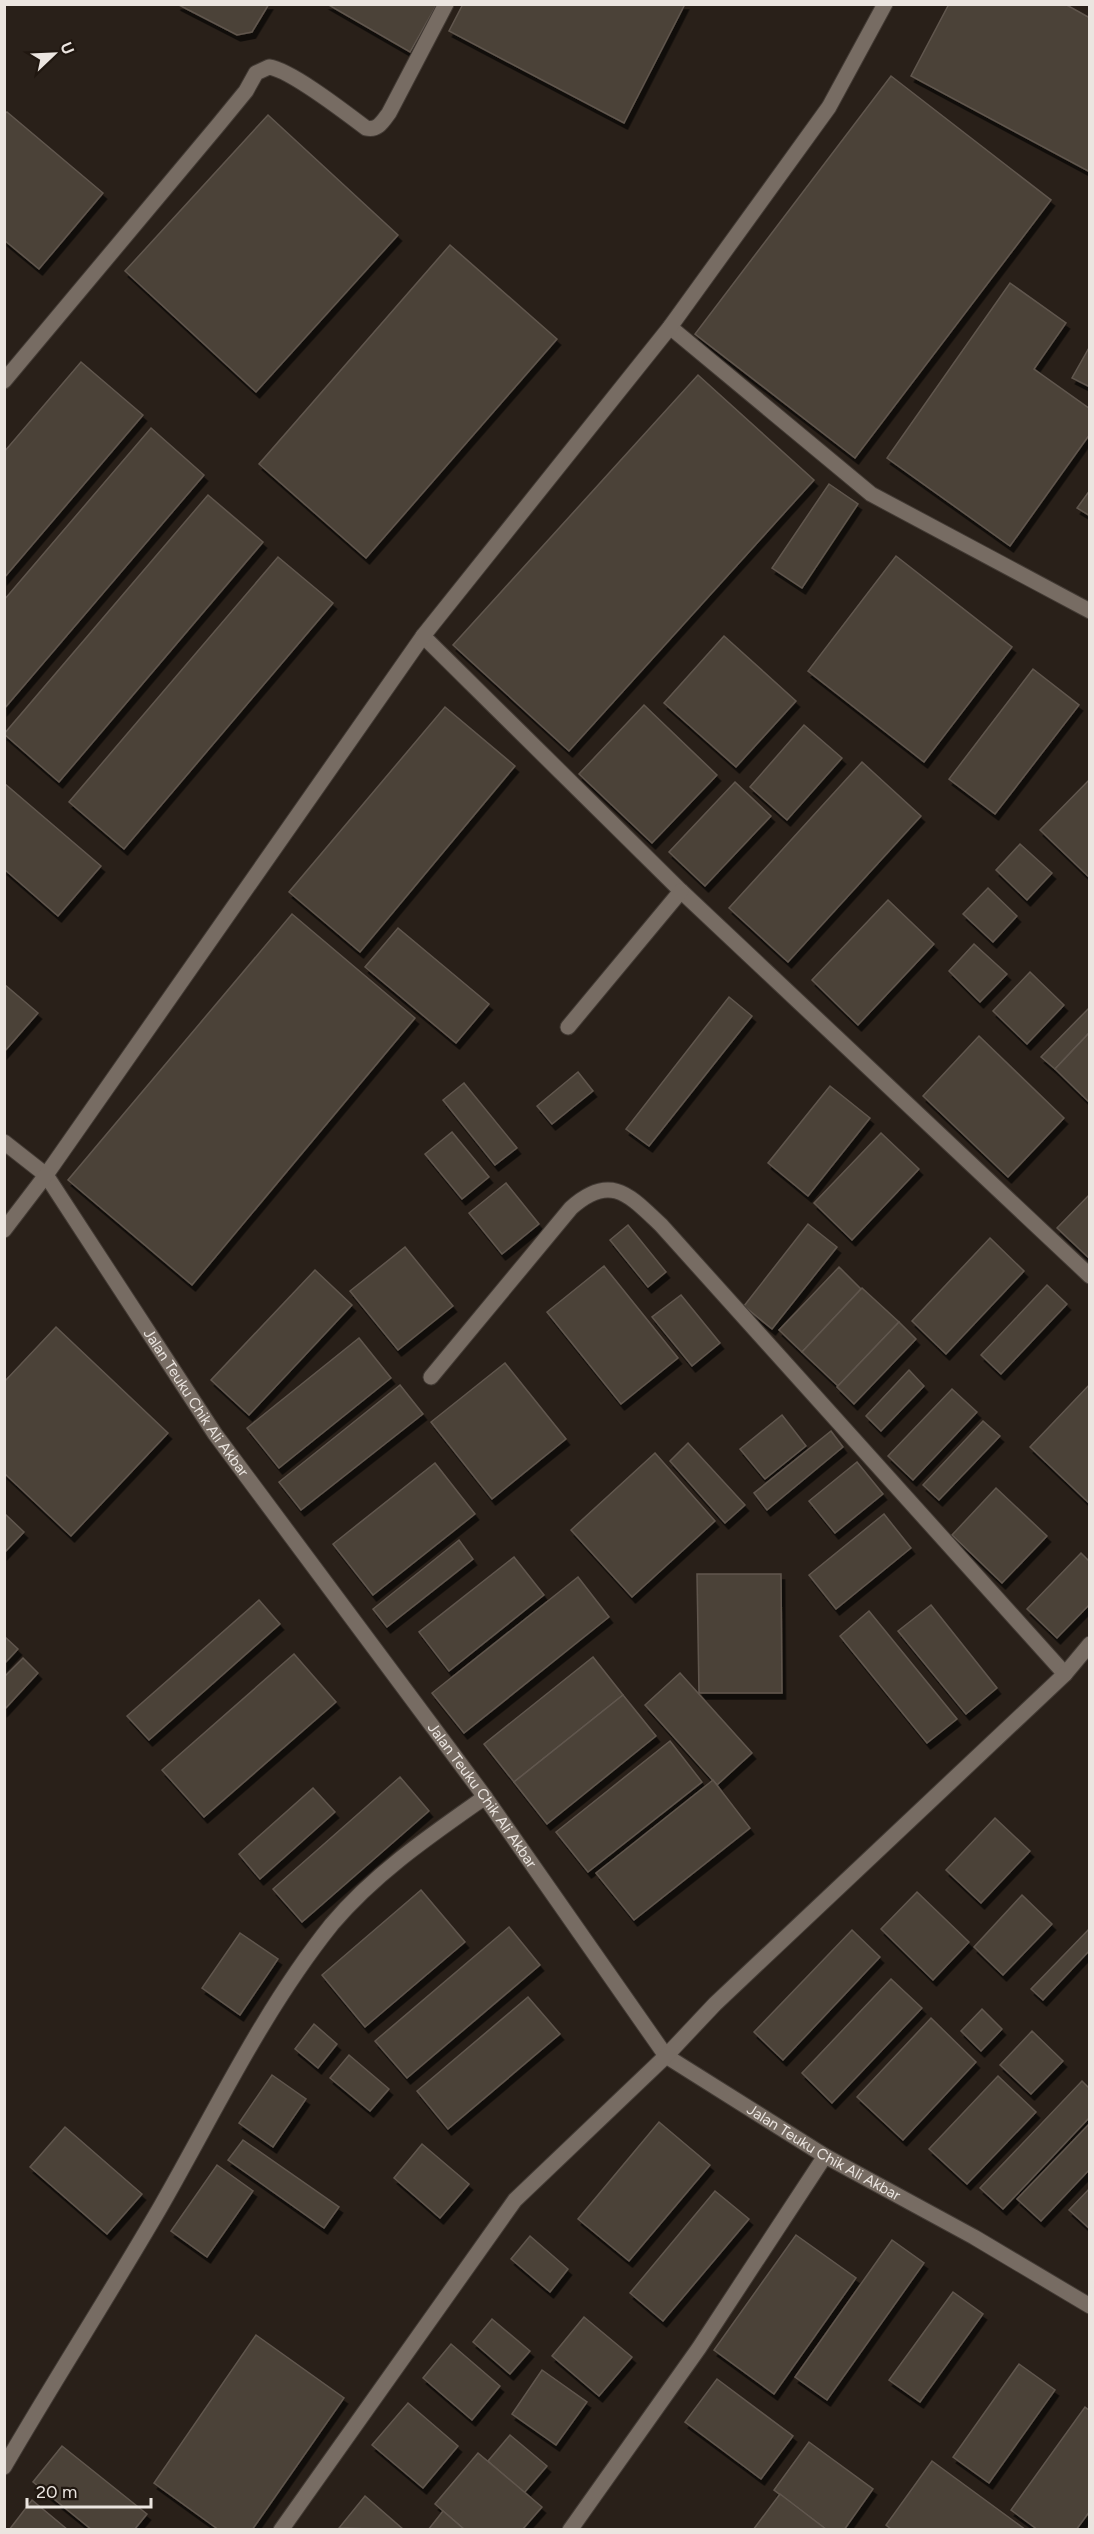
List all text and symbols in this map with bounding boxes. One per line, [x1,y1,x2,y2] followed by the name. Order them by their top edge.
[24,24,84,84] north arrow
[56,39,78,57] text: U
[140,1325,253,1480] street label: Jalan Teuku Chik Ali Akbar
[424,1719,541,1871] street label: Jalan Teuku Chik Ali Akbar
[744,2100,904,2204] street label: Jalan Teuku Chik Ali Akbar
[27,2471,152,2509] scale bar
[36,2481,77,2503] text: 20 m

